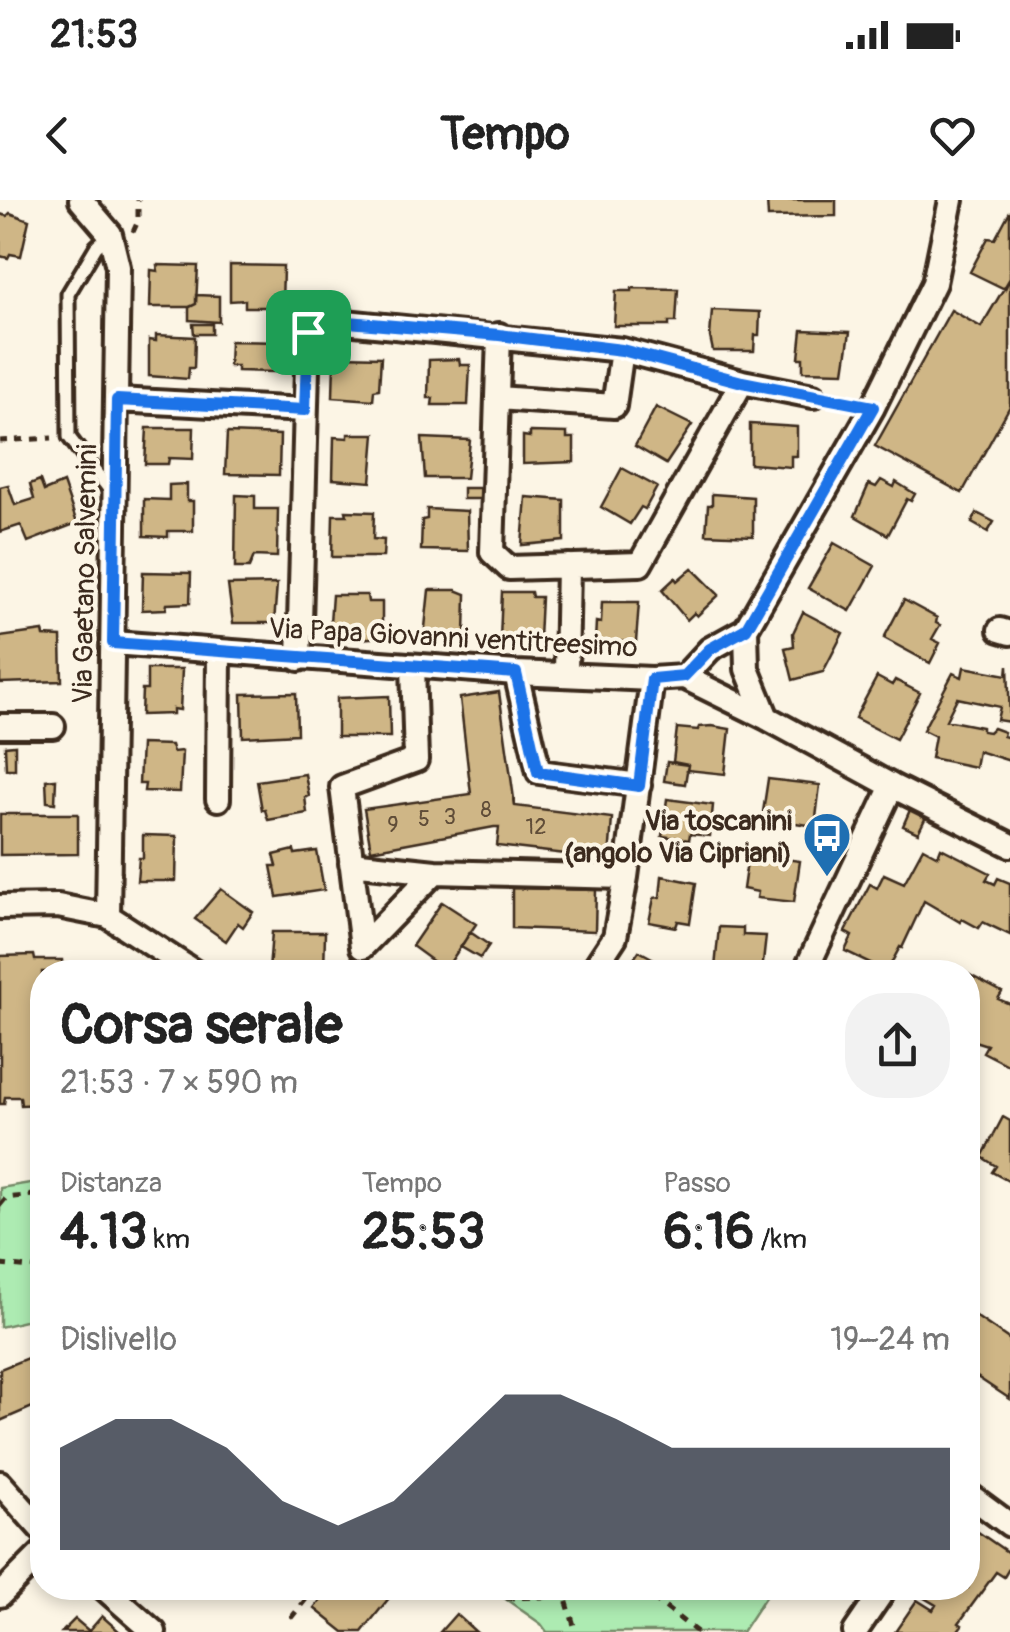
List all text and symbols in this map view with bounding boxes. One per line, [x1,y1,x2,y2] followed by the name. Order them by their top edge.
[50,11,138,59] text: 21:53
[440,107,570,163] text: Tempo
[30,108,85,163] icon: back
[925,108,980,163] icon: heart
[266,290,351,375] pin
[281,305,336,360] icon: arrive
[66,444,105,704] street label: Via Gaetano Salvemini
[268,611,638,666] street label: Via Papa Giovanni ventitreesimo
[480,796,492,824] house number: 8
[444,803,456,831] house number: 3
[564,804,792,871] place label: Via toscanini (angolo Via Cipriani)
[418,805,430,833] house number: 5
[801,810,853,878] bus stop icon: Via toscanini (angolo Via Cipriani)
[387,811,399,839] house number: 9
[526,813,546,841] house number: 12
[60,991,342,1060] text: Corsa serale
[845,993,950,1098] button: share
[60,1063,298,1103] text: 21:53 · 7 × 590 m
[60,1166,162,1201] text: Distanza
[362,1166,442,1201] text: Tempo
[663,1166,731,1201] text: Passo
[60,1201,147,1264] text: 4.13
[362,1201,485,1264] text: 25:53
[663,1201,754,1264] text: 6:16
[147,1222,190,1257] text: km
[754,1222,807,1257] text: /km
[60,1320,177,1360] text: Dislivello
[830,1320,950,1360] text: 19–24 m

